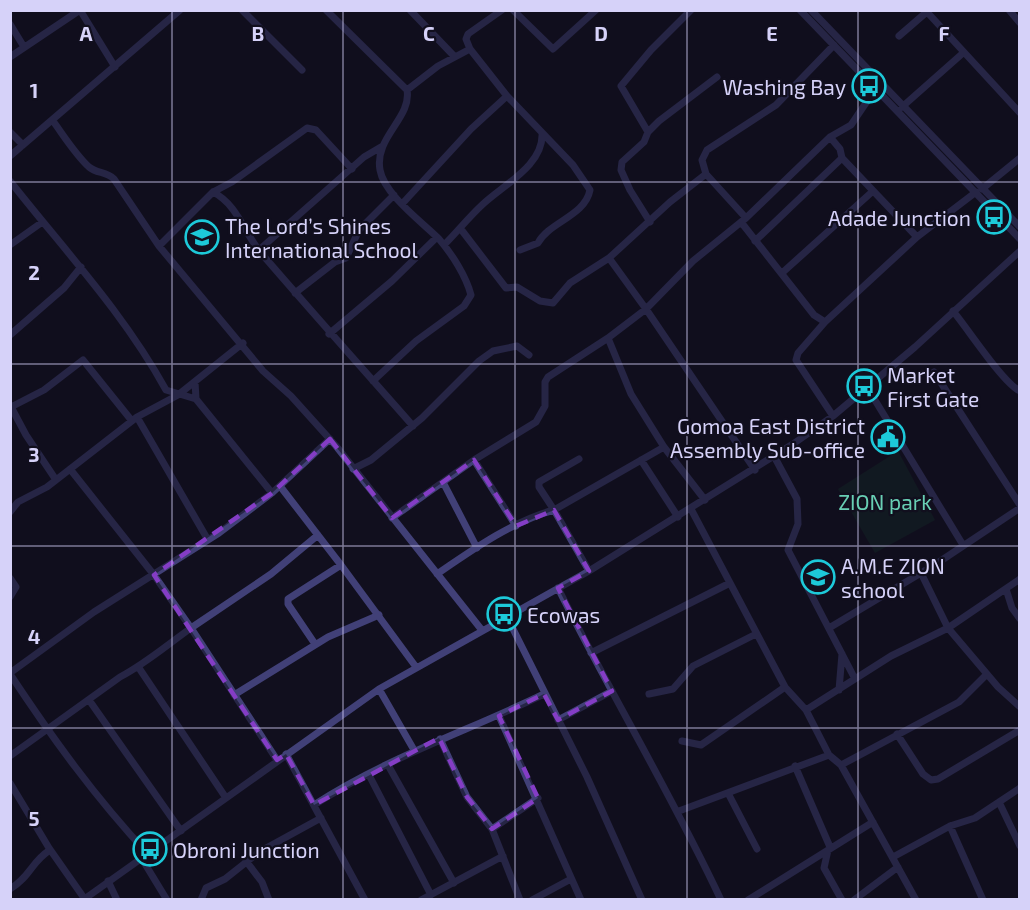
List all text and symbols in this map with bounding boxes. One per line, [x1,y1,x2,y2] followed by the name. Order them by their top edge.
[79,21,93,45] text: A
[252,21,264,45] text: B
[423,21,435,45] text: C
[594,21,608,45] text: D
[766,21,778,45] text: E
[938,21,950,45] text: F
[851,68,887,104] bus stop icon: Washing Bay
[722,74,846,99] place label: Washing Bay
[30,78,38,102] text: 1
[976,199,1012,235] bus stop icon: Adade Junction
[828,205,971,230] place label: Adade Junction
[225,213,419,262] place label: The Lord’s Shines International School
[184,219,220,255] school or university icon: The Lord’s Shines International School
[28,260,40,284] text: 2
[887,362,979,411] place label: Market First Gate
[846,368,882,404] bus stop icon: Market First Gate
[670,413,865,462] place label: Gomoa East District Assembly Sub-office
[870,419,906,455] public building icon: Gomoa East District Assembly Sub-office
[28,442,40,466] text: 3
[838,489,932,514] park label: ZION park
[841,553,945,602] place label: A.M.E ZION school
[800,559,836,595] school or university icon: A.M.E ZION school
[486,596,522,632] bus stop icon: Ecowas
[527,602,600,627] place label: Ecowas
[28,624,41,648] text: 4
[28,806,40,830] text: 5
[132,831,168,867] bus stop icon: Obroni Junction
[173,837,320,862] place label: Obroni Junction

